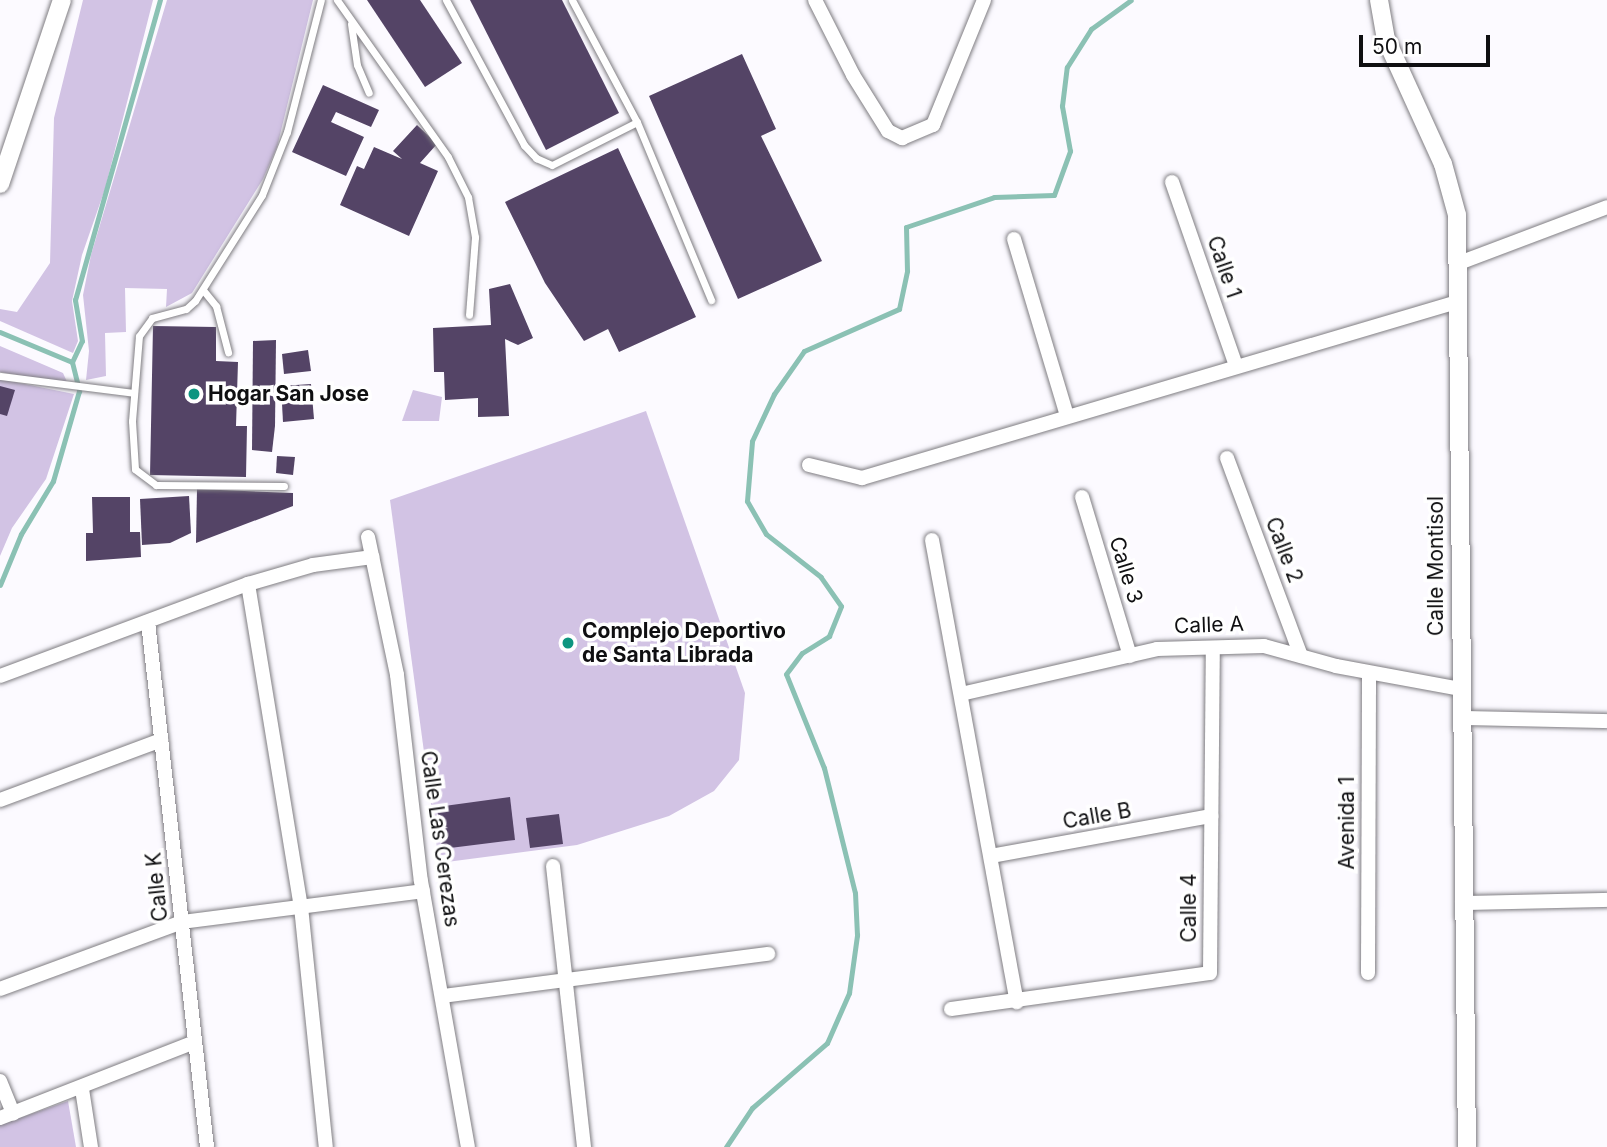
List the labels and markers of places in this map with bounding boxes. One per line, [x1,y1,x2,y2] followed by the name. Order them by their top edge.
[208,381,369,407] place label: Hogar San Jose
[186,386,202,402] marker: Hogar San Jose
[582,618,786,668] place label: Complejo Deportivo de Santa Librada
[560,635,576,651] marker: Complejo Deportivo de Santa Librada

